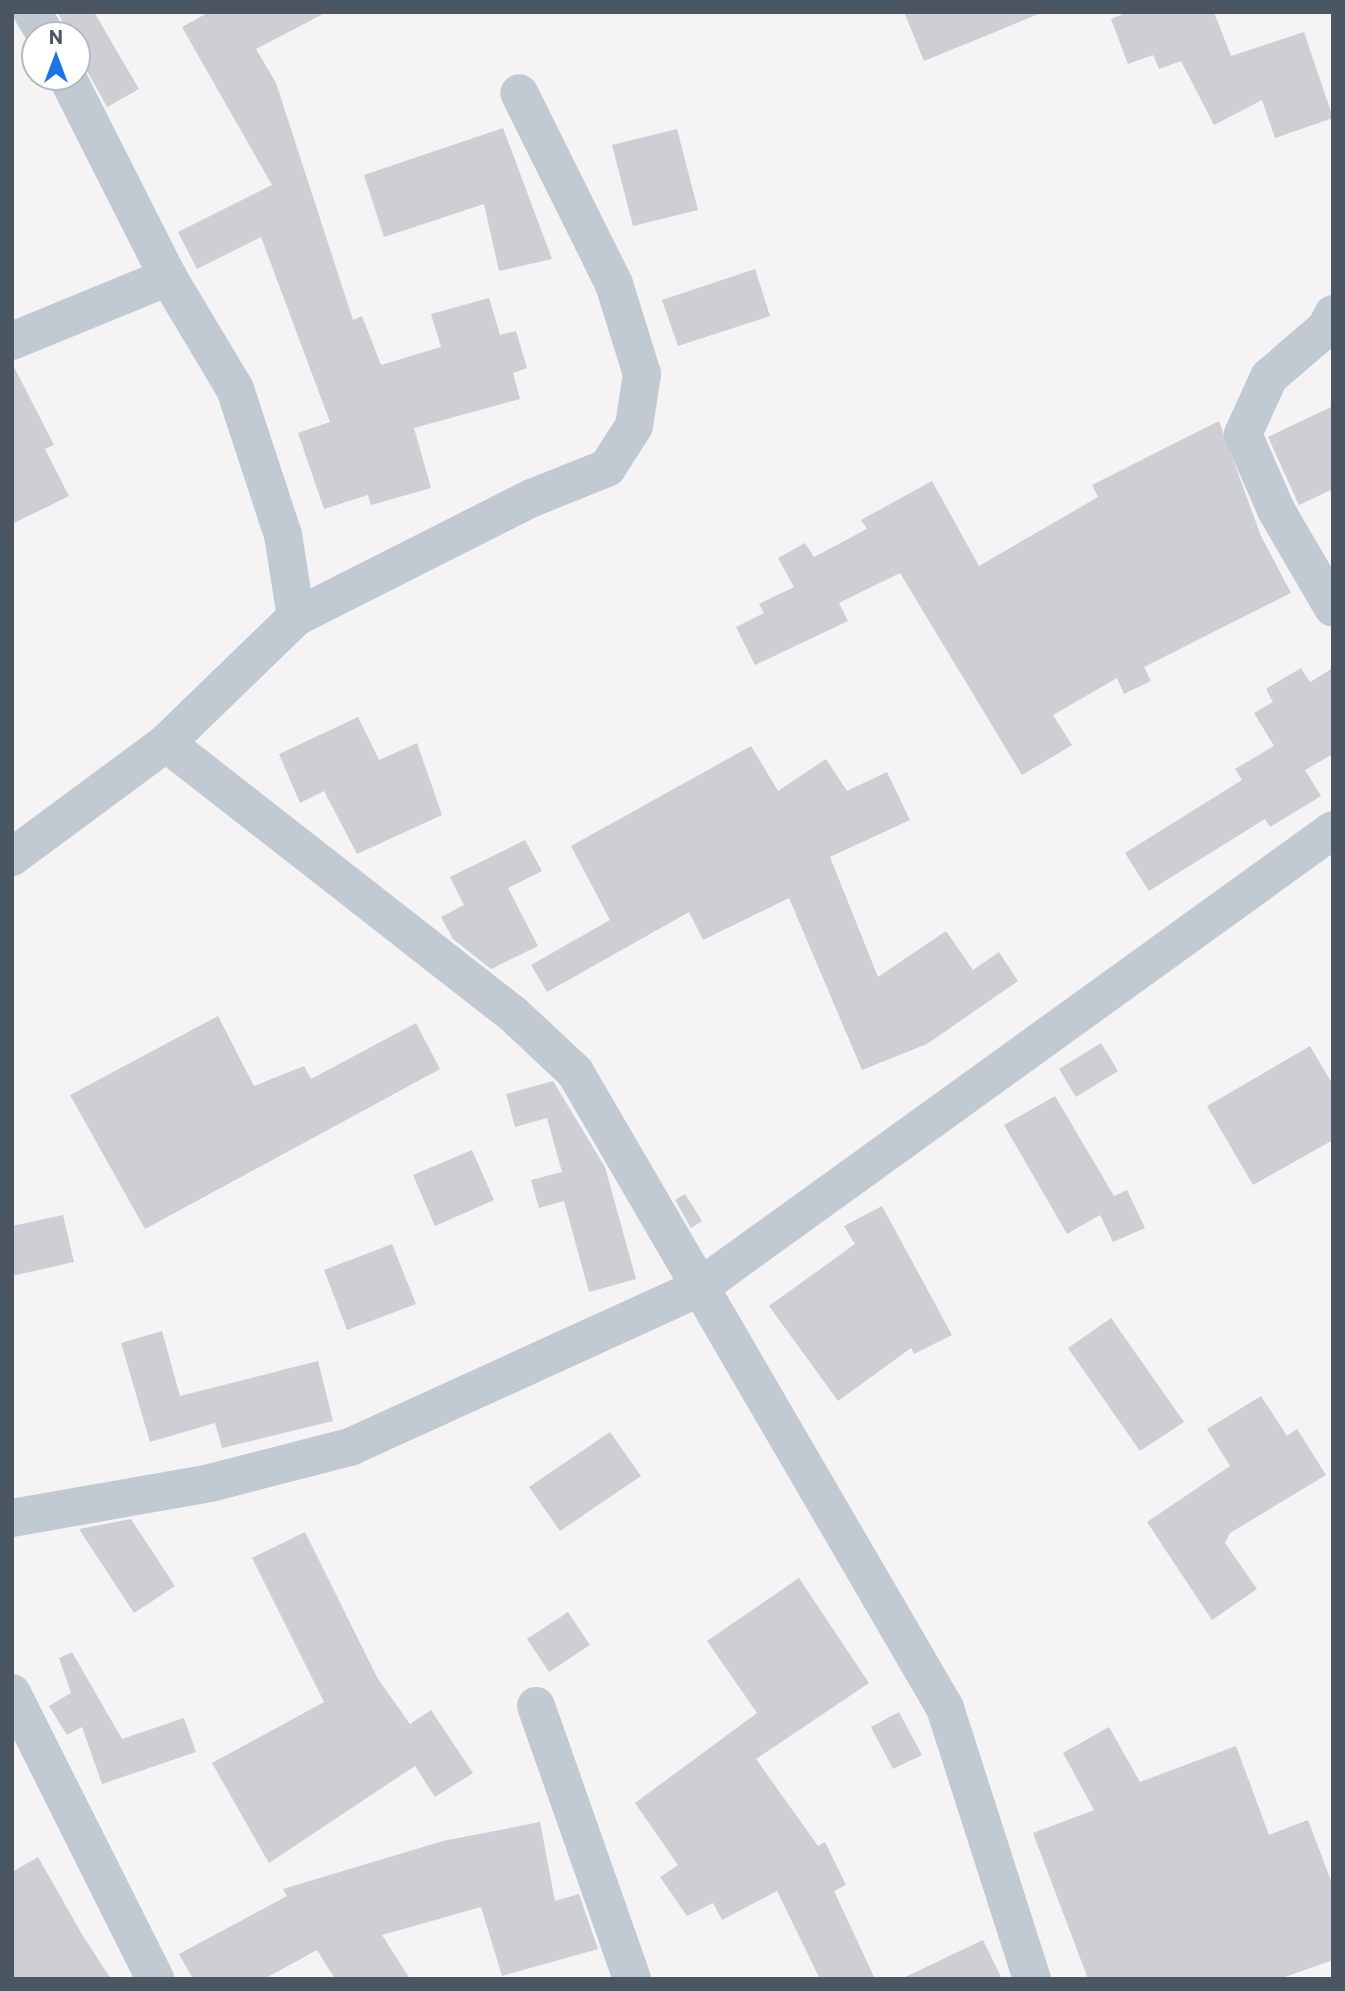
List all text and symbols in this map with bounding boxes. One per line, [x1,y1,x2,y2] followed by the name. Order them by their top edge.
[21,21,91,91] north arrow
[49,25,63,48] text: N

